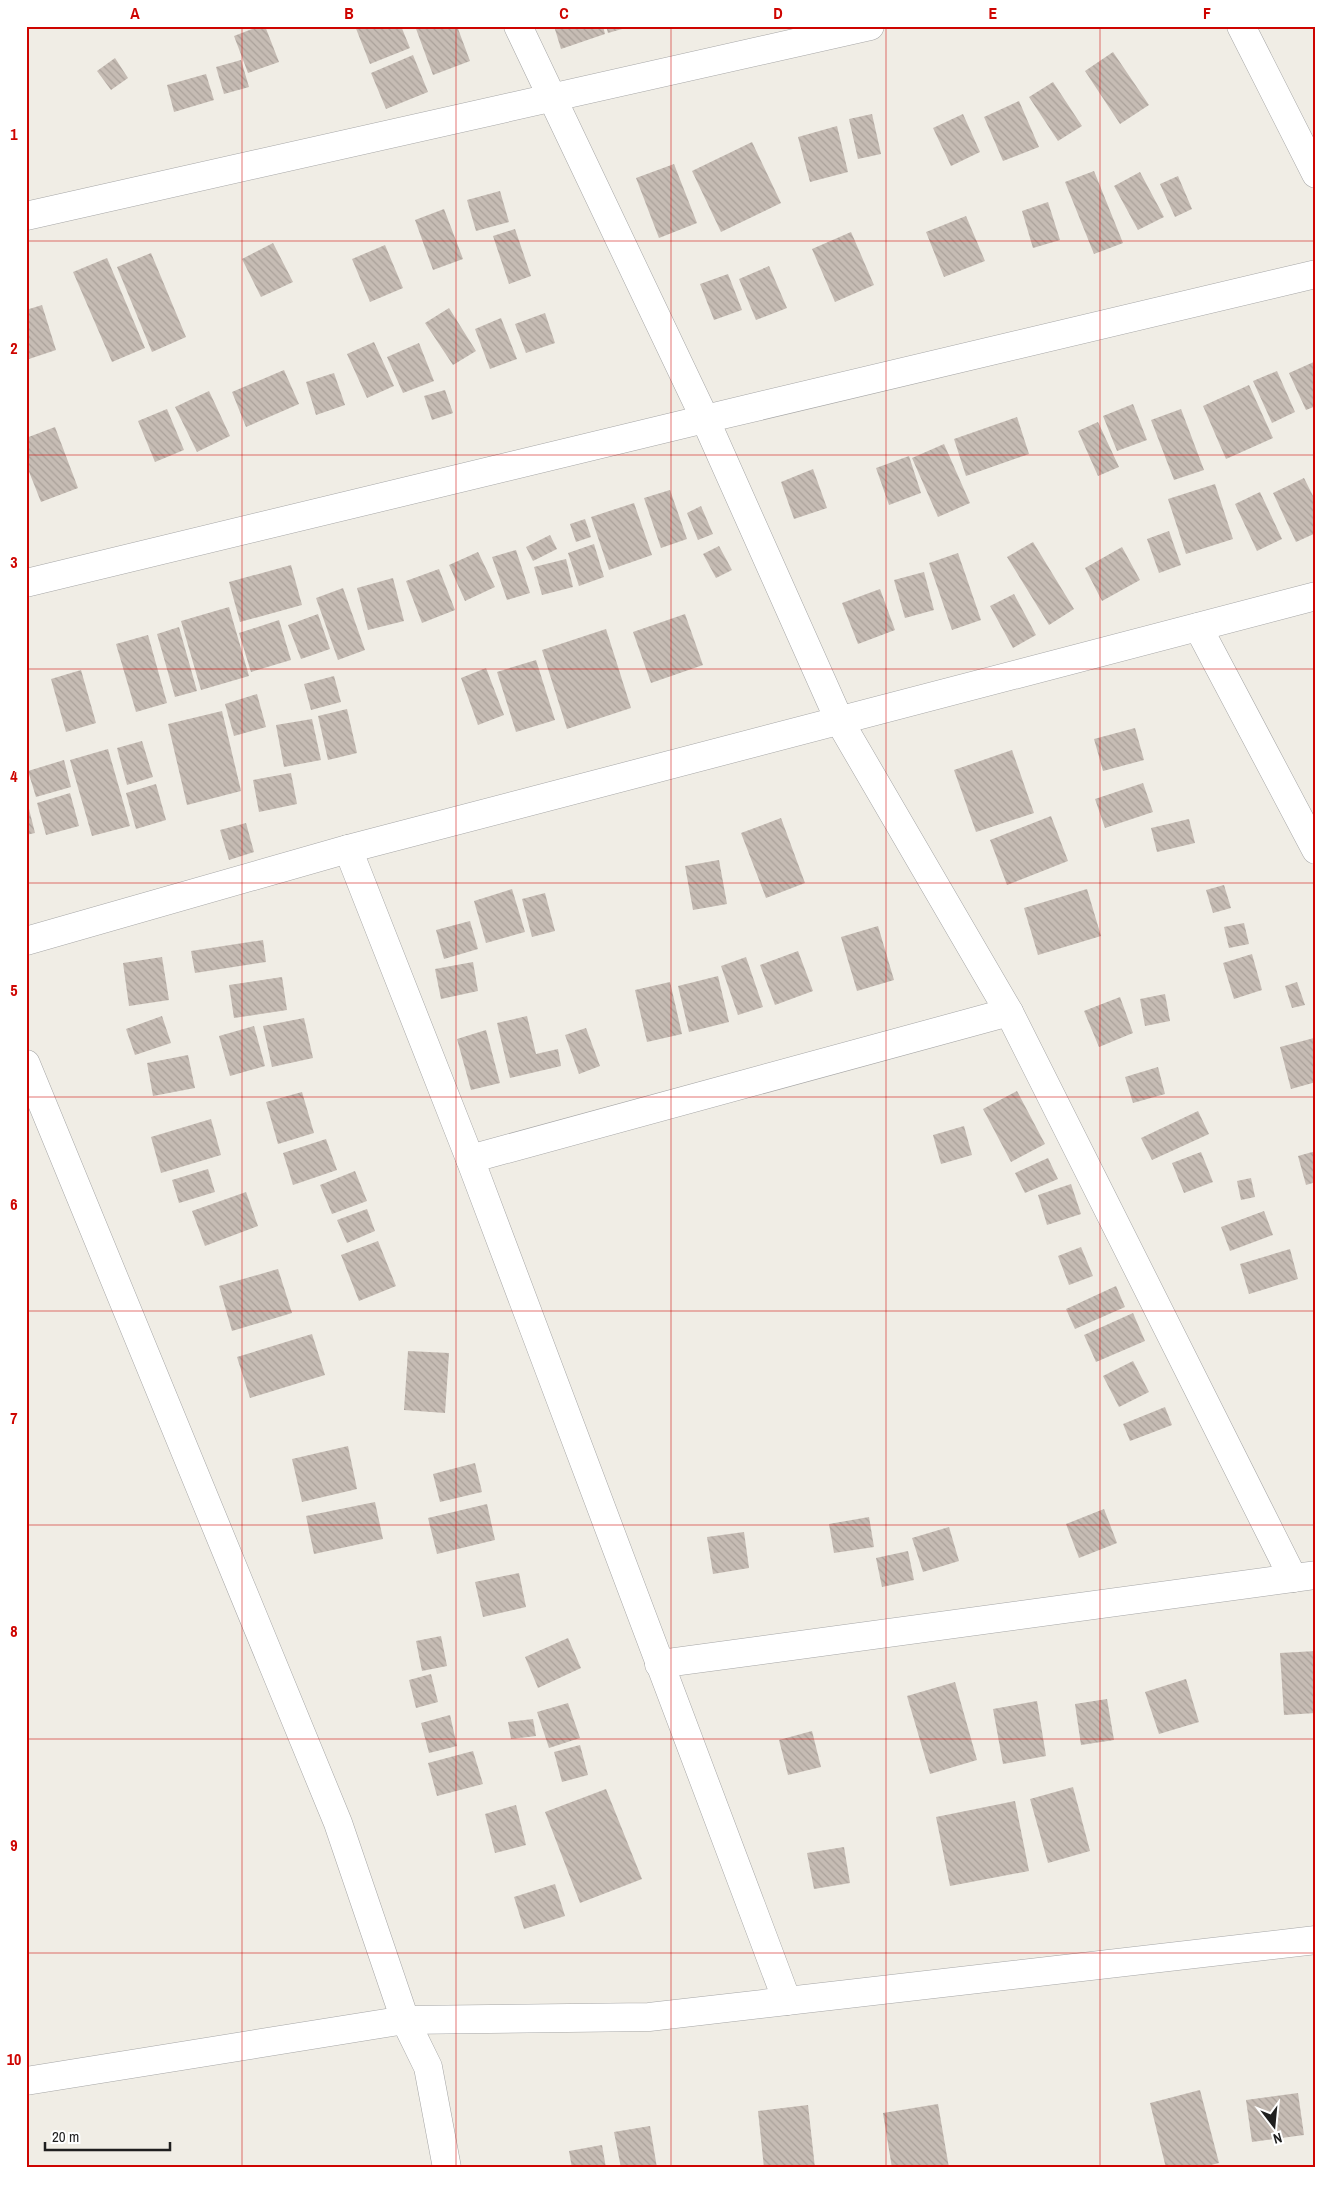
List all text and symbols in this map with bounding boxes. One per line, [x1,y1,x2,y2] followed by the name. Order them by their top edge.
[130,2,140,24] text: A
[344,2,354,24] text: B
[559,2,569,24] text: C
[773,2,783,24] text: D
[989,2,998,24] text: E
[1203,2,1211,24] text: F
[10,123,18,145] text: 1
[10,337,18,359] text: 2
[10,551,18,573] text: 3
[10,765,18,787] text: 4
[10,979,18,1001] text: 5
[10,1193,18,1215] text: 6
[10,1407,18,1429] text: 7
[10,1620,18,1642] text: 8
[10,1834,18,1856] text: 9
[7,2048,21,2070] text: 10
[1250,2102,1300,2152] north arrow
[45,2119,170,2151] scale bar
[52,2126,79,2147] text: 20 m
[1271,2129,1284,2148] text: N

